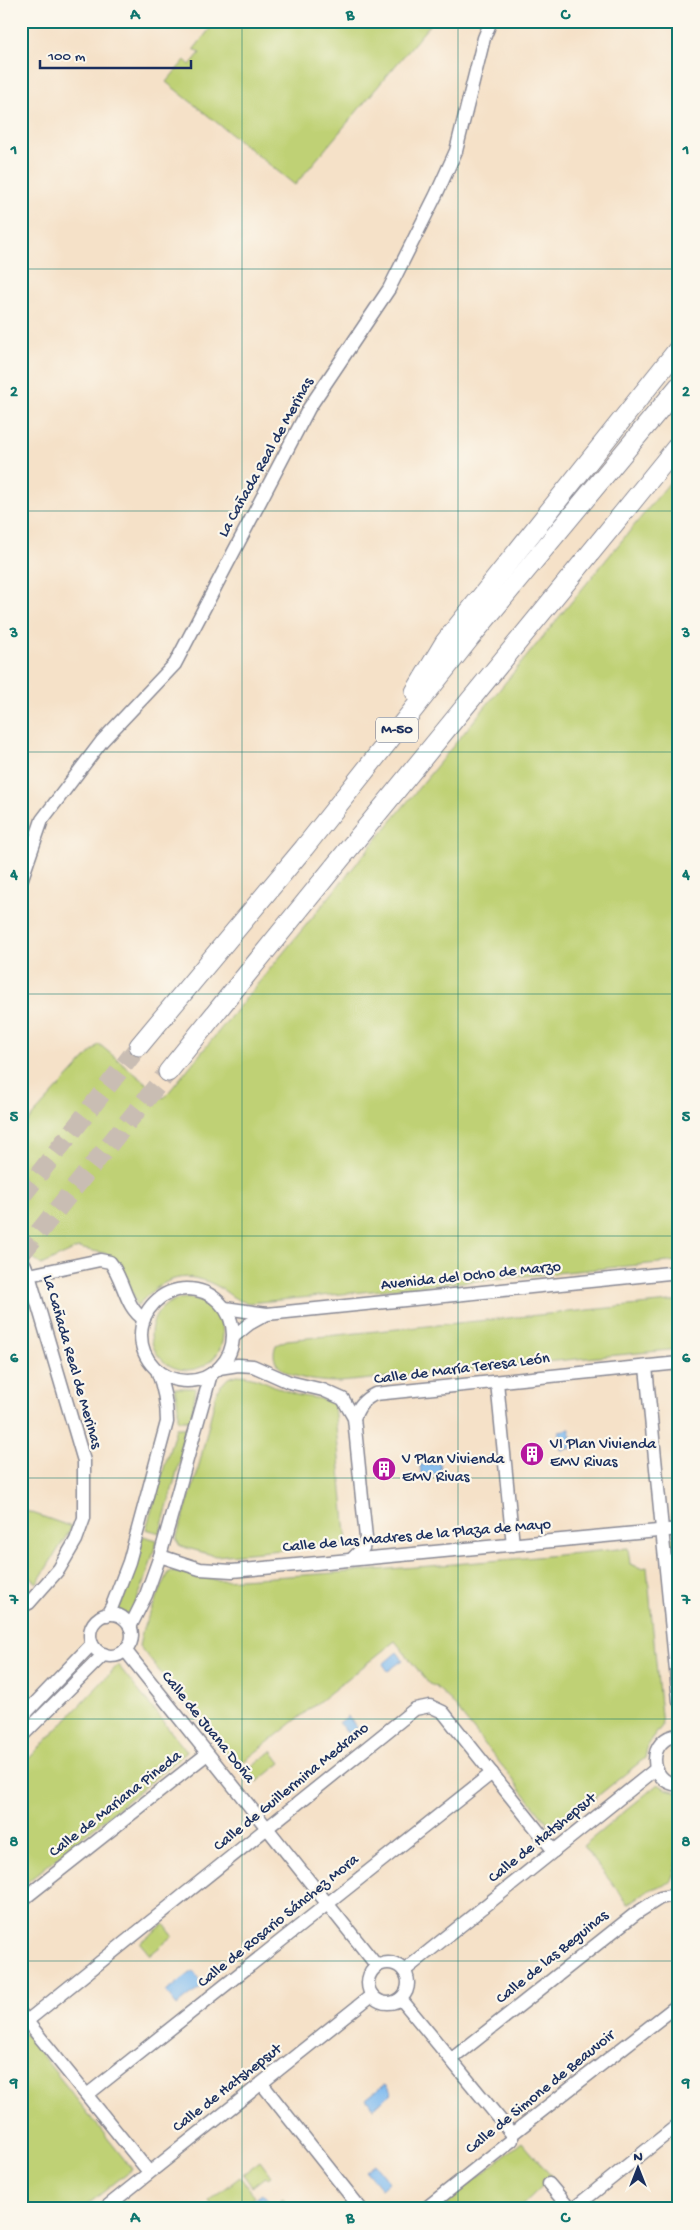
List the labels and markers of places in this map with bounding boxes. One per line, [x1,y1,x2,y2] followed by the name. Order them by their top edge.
[549,1436,657,1473] place label: VI Plan Vivienda EMV Rivas
[519,1441,545,1467] building icon: VI Plan Vivienda EMV Rivas
[401,1451,505,1488] place label: V Plan Vivienda EMV Rivas
[371,1456,397,1482] building icon: V Plan Vivienda EMV Rivas

